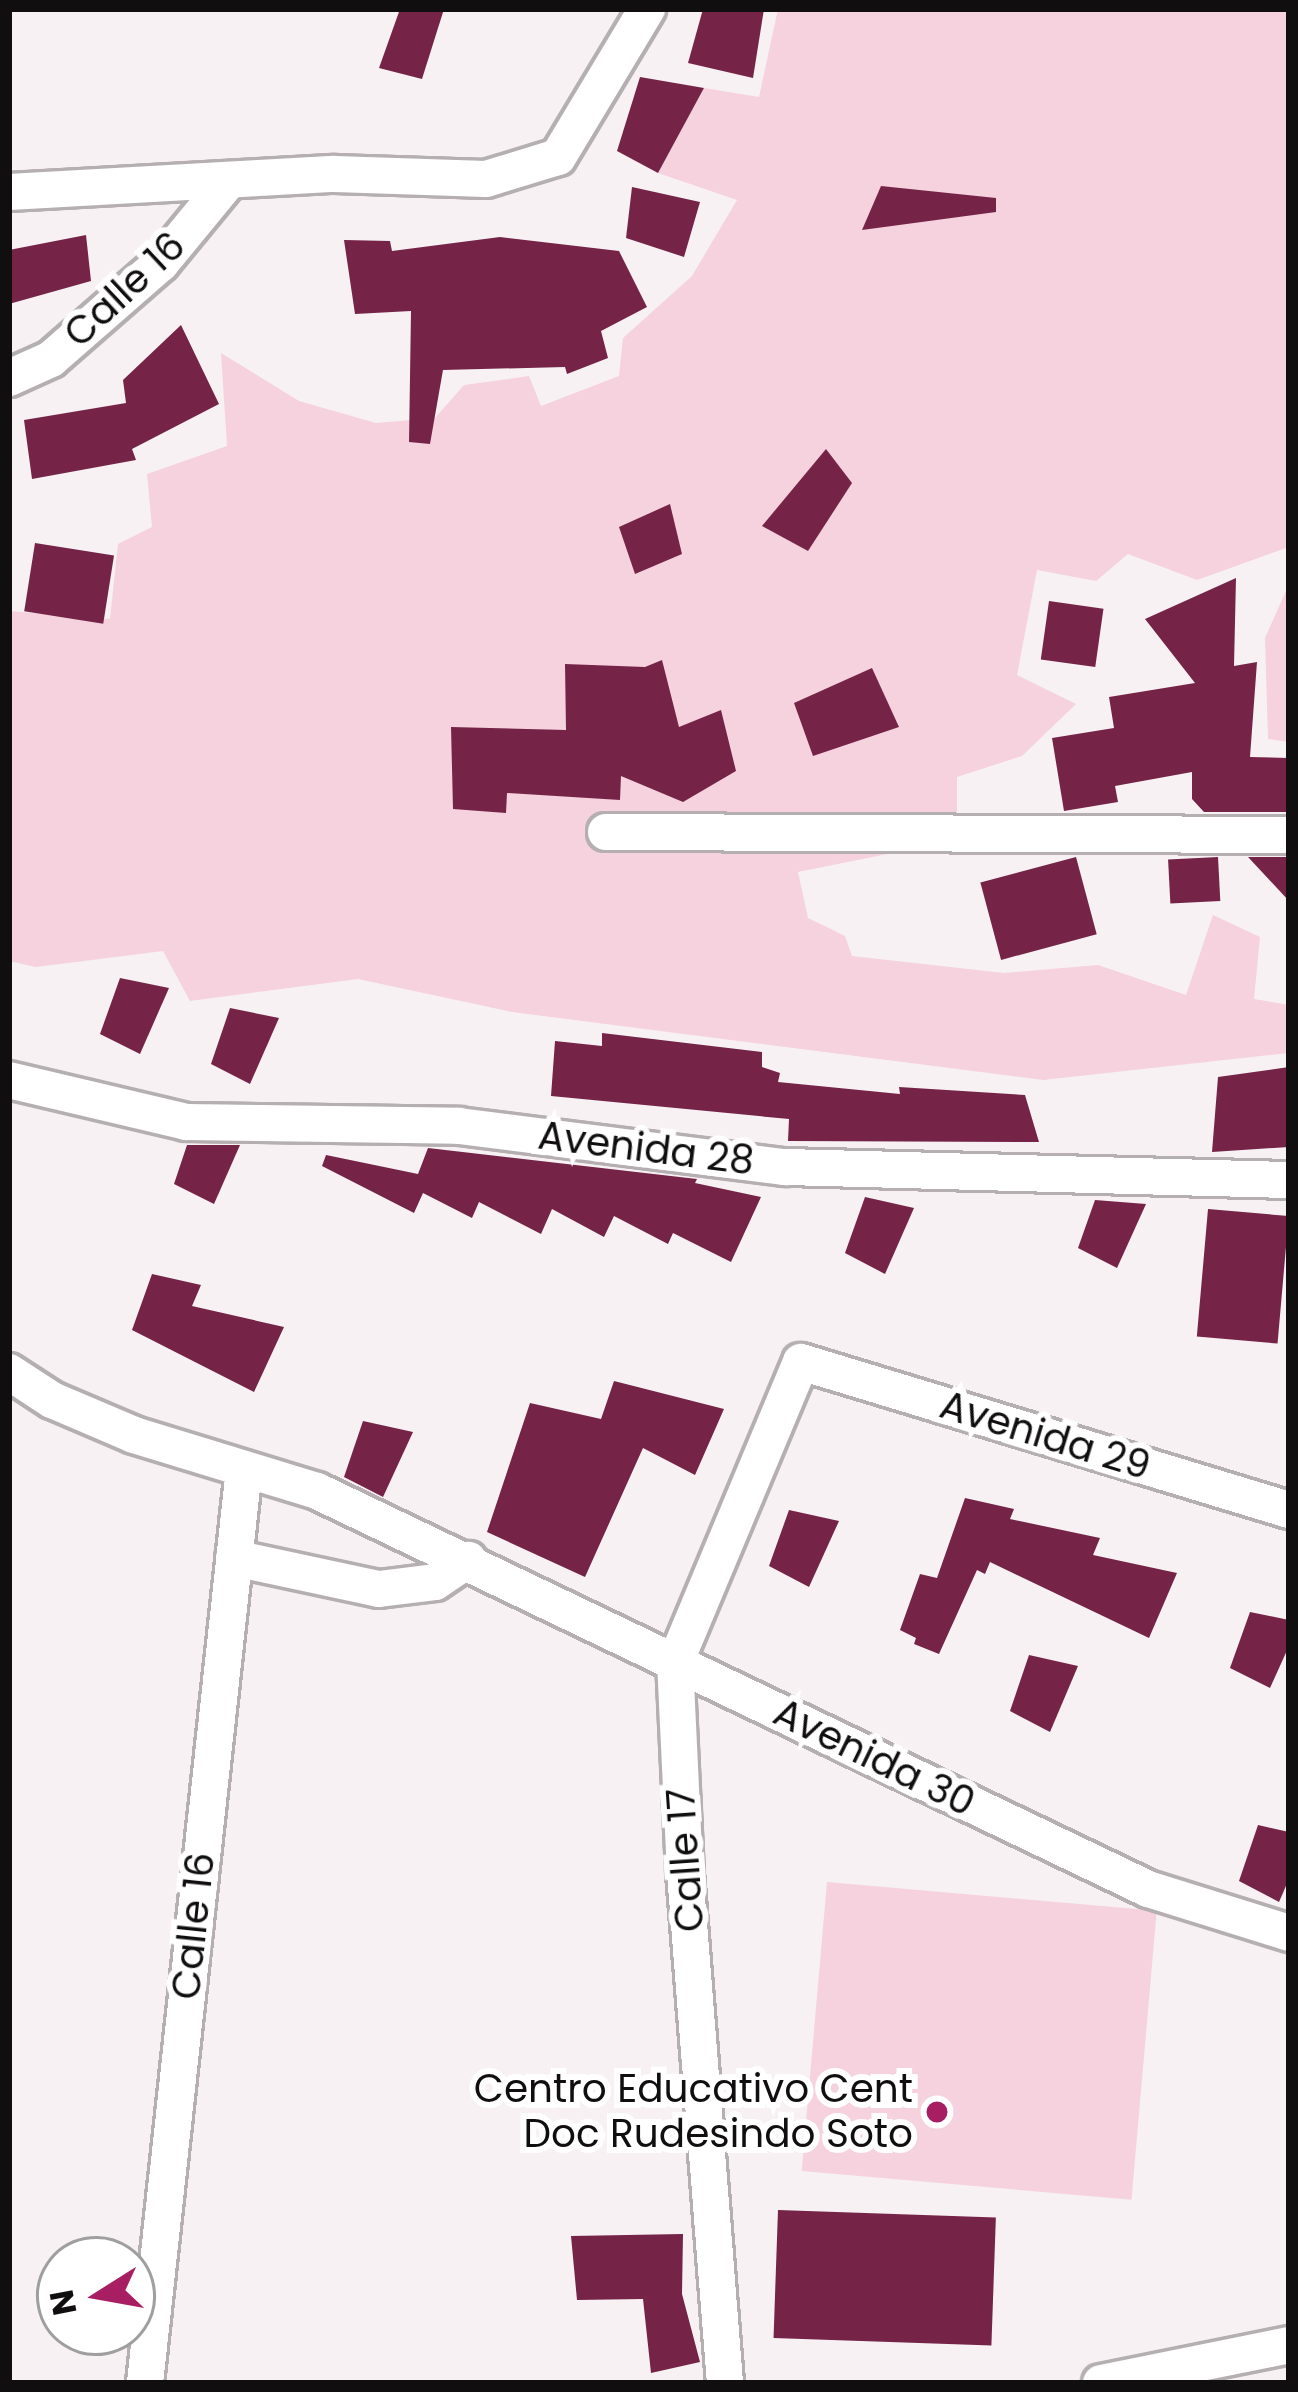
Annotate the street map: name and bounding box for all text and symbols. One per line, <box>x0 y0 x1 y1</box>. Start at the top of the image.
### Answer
street label: Calle 16 <box>55 223 195 357</box>
street label: Avenida 28 <box>535 1113 757 1185</box>
street label: Avenida 29 <box>934 1382 1156 1490</box>
street label: Avenida 30 <box>766 1689 982 1827</box>
street label: Calle 17 <box>658 1787 714 1933</box>
street label: Calle 16 <box>163 1850 225 2002</box>
place label: Centro Educativo Cent Doc Rudesindo Soto <box>474 2067 913 2158</box>
marker: Centro Educativo Cent Doc Rudesindo Soto <box>924 2099 950 2125</box>
north arrow <box>36 2236 156 2356</box>
text: N <box>38 2286 89 2319</box>

